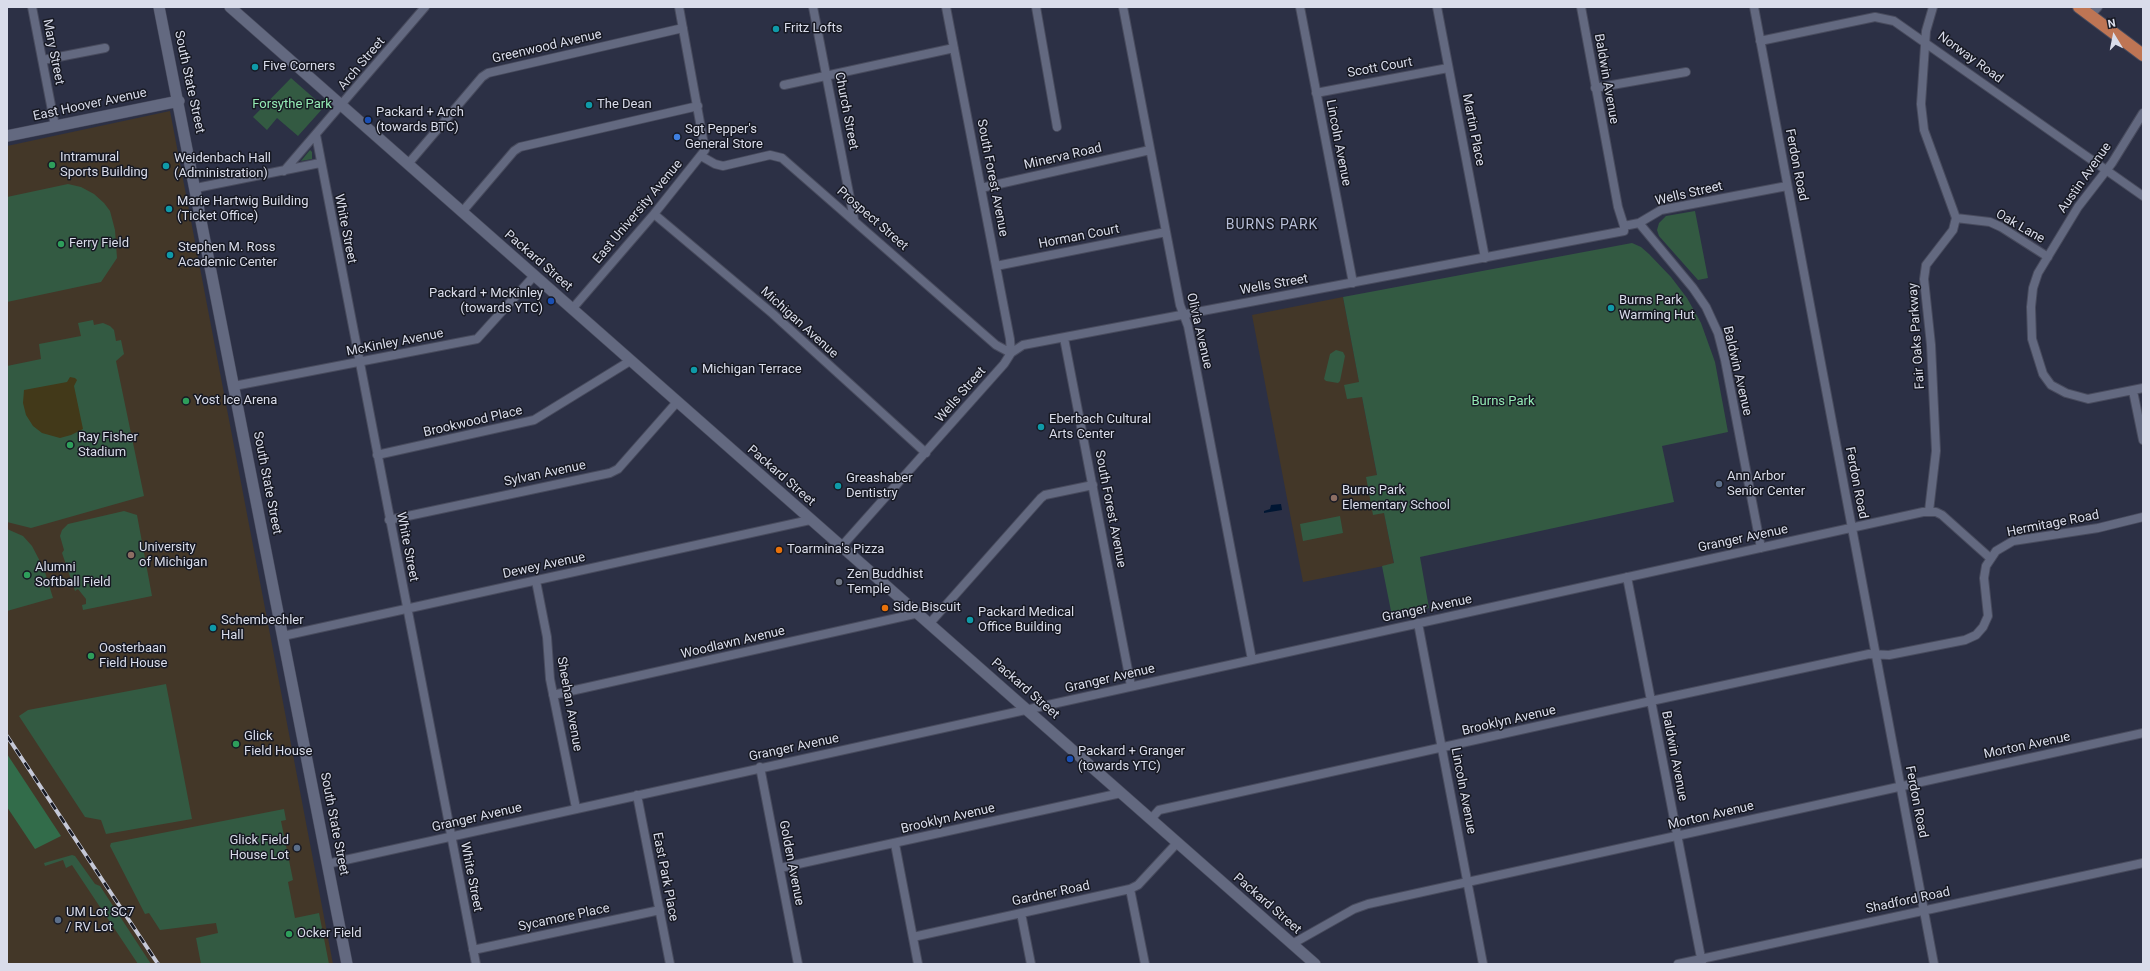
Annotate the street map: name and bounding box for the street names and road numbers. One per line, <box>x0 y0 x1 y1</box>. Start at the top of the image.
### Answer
street label: Mary Street <box>39 18 67 86</box>
street label: Greenwood Avenue <box>491 27 603 67</box>
street label: South State Street <box>170 29 208 135</box>
street label: Norway Road <box>1934 29 2006 87</box>
street label: Baldwin Avenue <box>1590 33 1622 125</box>
street label: Arch Street <box>335 34 389 94</box>
street label: Scott Court <box>1346 55 1414 81</box>
street label: Church Street <box>831 71 861 151</box>
street label: East Hoover Avenue <box>32 85 148 125</box>
street label: Martin Place <box>1458 93 1488 167</box>
street label: Lincoln Avenue <box>1322 98 1354 188</box>
street label: South Forest Avenue <box>973 118 1011 238</box>
street label: Ferdon Road <box>1781 128 1811 202</box>
street label: Minerva Road <box>1023 140 1103 174</box>
street label: Austin Avenue <box>2055 140 2115 216</box>
street label: East University Avenue <box>590 157 686 267</box>
street label: Wells Street <box>1654 179 1724 209</box>
street label: Prospect Street <box>833 184 911 254</box>
street label: White Street <box>331 193 359 265</box>
street label: Oak Lane <box>1993 207 2047 247</box>
street label: Horman Court <box>1037 222 1121 252</box>
street label: Packard Street <box>501 227 575 295</box>
street label: Wells Street <box>1239 271 1309 299</box>
street label: Fair Oaks Parkway <box>1906 282 1928 390</box>
street label: Michigan Avenue <box>757 284 841 362</box>
street label: Olivia Avenue <box>1183 291 1215 371</box>
street label: Baldwin Avenue <box>1719 325 1755 417</box>
street label: McKinley Avenue <box>345 326 445 360</box>
street label: Wells Street <box>933 364 989 426</box>
street label: Brookwood Place <box>422 403 524 441</box>
street label: South State Street <box>249 430 285 536</box>
street label: Packard Street <box>744 442 818 510</box>
street label: Ferdon Road <box>1841 446 1871 520</box>
street label: South Forest Avenue <box>1091 449 1129 569</box>
street label: Sylvan Avenue <box>503 458 587 490</box>
street label: Hermitage Road <box>2006 507 2100 541</box>
street label: White Street <box>393 511 421 583</box>
street label: Granger Avenue <box>1697 522 1789 556</box>
street label: Dewey Avenue <box>501 550 587 582</box>
street label: Granger Avenue <box>1381 592 1473 626</box>
street label: Woodlawn Avenue <box>679 623 787 663</box>
street label: Sheehan Avenue <box>553 655 585 753</box>
street label: Packard Street <box>988 655 1062 723</box>
street label: Granger Avenue <box>1064 661 1156 697</box>
street label: Brooklyn Avenue <box>1460 703 1558 739</box>
street label: Baldwin Avenue <box>1658 710 1690 802</box>
street label: Morton Avenue <box>1982 729 2072 763</box>
street label: Granger Avenue <box>748 731 840 765</box>
street label: Lincoln Avenue <box>1447 746 1479 836</box>
street label: Ferdon Road <box>1901 765 1931 839</box>
street label: South State Street <box>316 771 352 877</box>
street label: Morton Avenue <box>1666 799 1756 833</box>
street label: Granger Avenue <box>431 800 523 836</box>
street label: Brooklyn Avenue <box>899 801 997 837</box>
street label: Golden Avenue <box>775 819 807 907</box>
street label: East Park Place <box>649 831 681 923</box>
street label: White Street <box>457 841 485 913</box>
street label: Packard Street <box>1230 870 1304 938</box>
street label: Gardner Road <box>1011 878 1091 910</box>
street label: Shadford Road <box>1864 884 1952 918</box>
street label: Sycamore Place <box>517 901 611 935</box>

